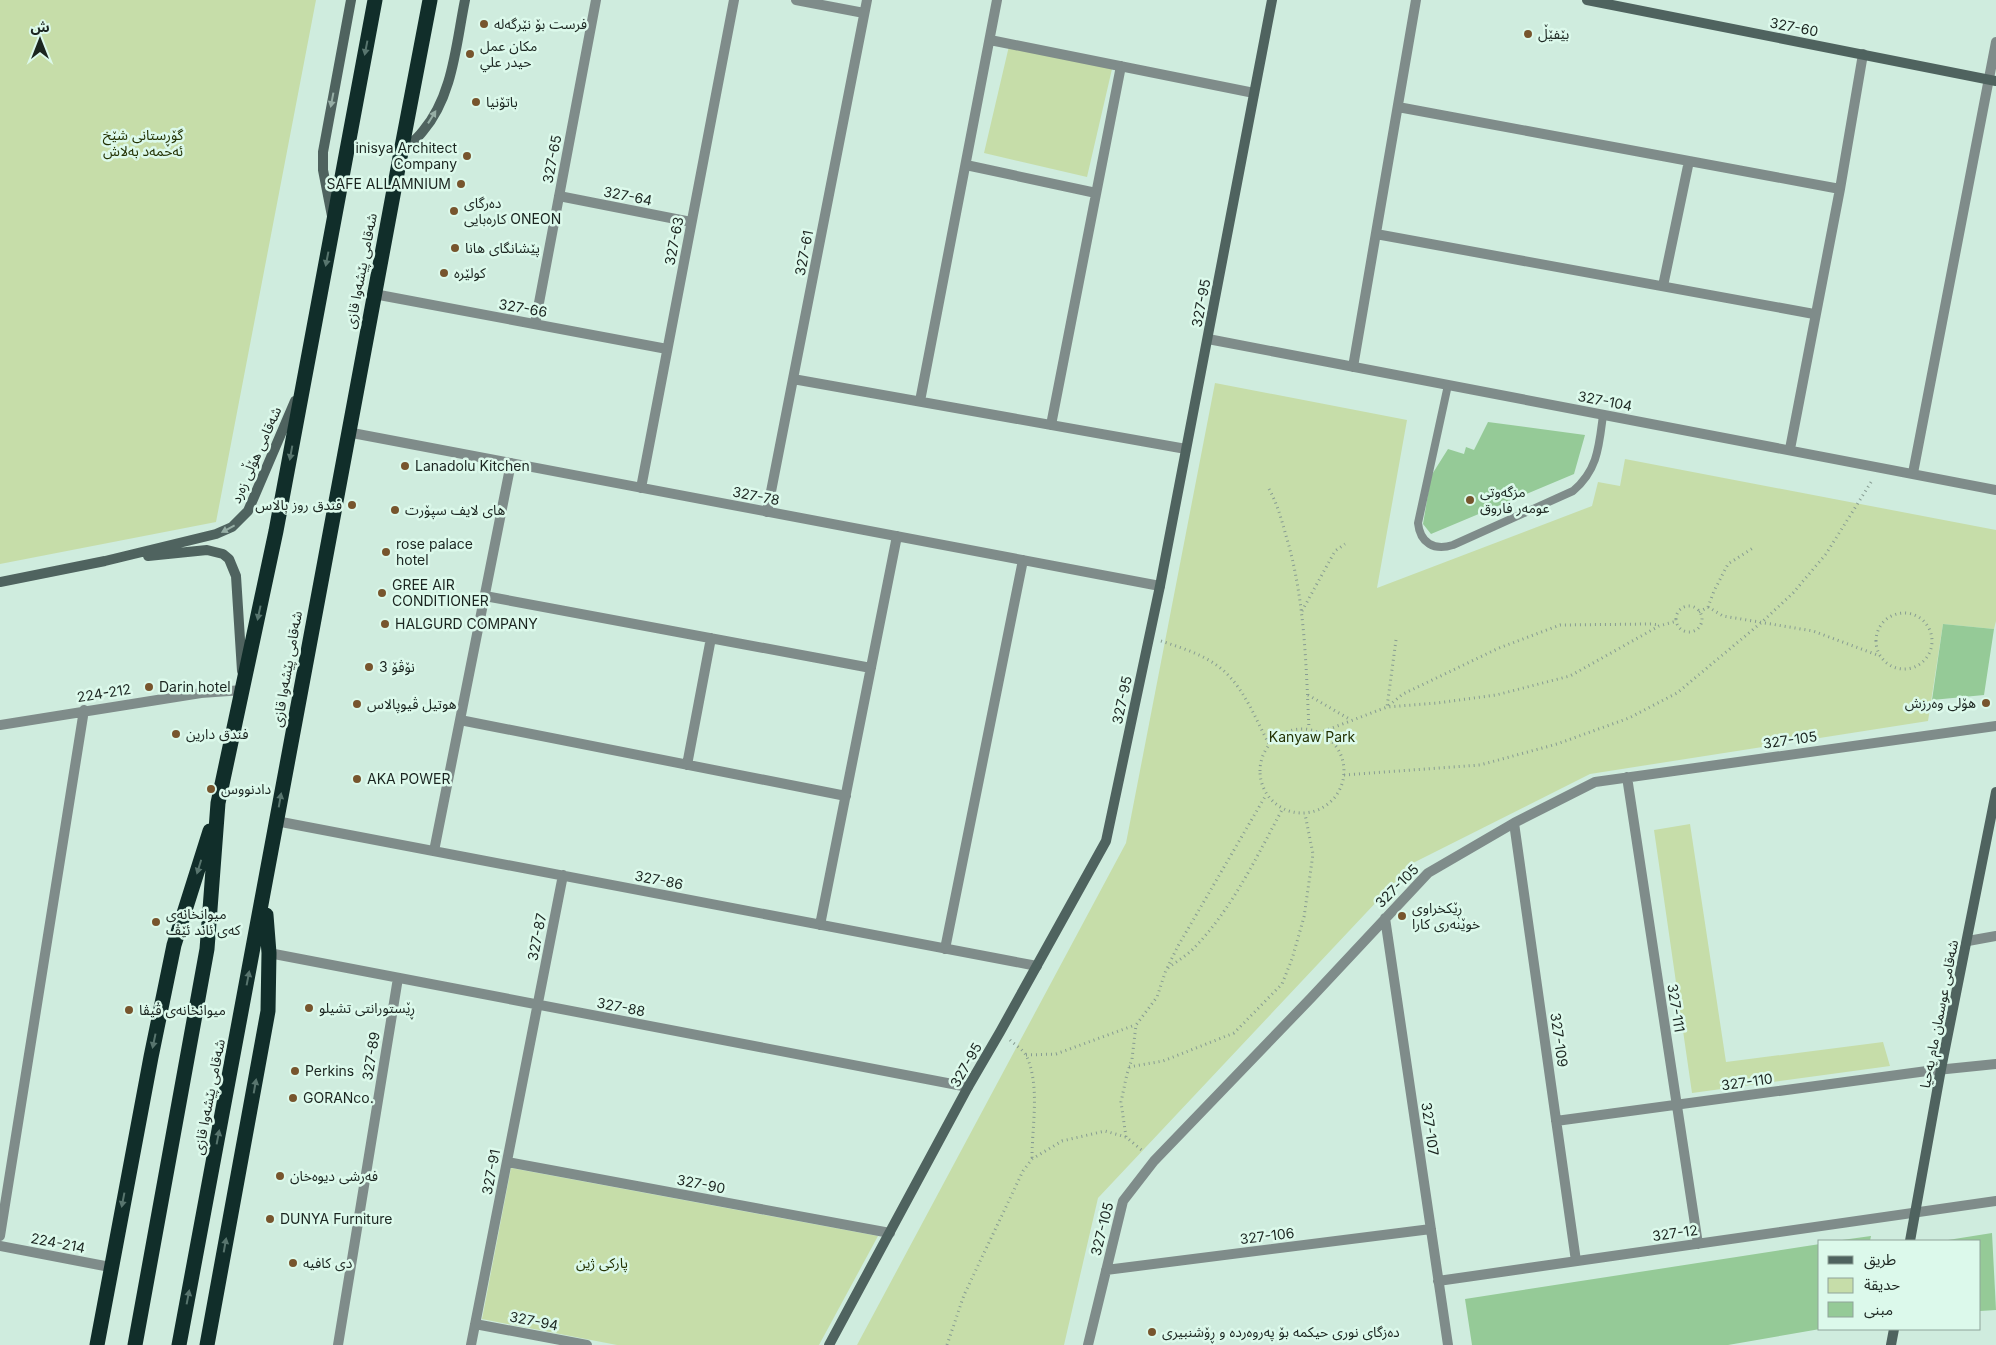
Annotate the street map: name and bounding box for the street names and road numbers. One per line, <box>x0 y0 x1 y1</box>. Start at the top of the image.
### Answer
street label: 327-60 <box>1768 13 1820 40</box>
street label: 327-65 <box>539 133 565 184</box>
street label: 327-64 <box>602 182 654 209</box>
street label: شەقامی پێشەوا قازی <box>341 212 382 331</box>
street label: 327-63 <box>661 215 687 267</box>
street label: 327-61 <box>791 229 816 277</box>
street label: 327-95 <box>1188 277 1214 328</box>
street label: 327-66 <box>498 295 549 320</box>
street label: 327-104 <box>1576 387 1634 414</box>
street label: شەقامی هۆڵی زەرد <box>226 403 285 506</box>
street label: 327-78 <box>731 483 781 508</box>
street label: شەقامی پێشەوا قازی <box>268 610 307 729</box>
street label: 327-95 <box>1108 674 1135 726</box>
street label: 224-212 <box>76 680 132 705</box>
street label: 327-105 <box>1762 727 1818 752</box>
street label: 327-105 <box>1371 860 1422 911</box>
street label: 327-86 <box>633 867 685 893</box>
street label: 327-87 <box>524 912 549 962</box>
street label: شەقامی عوسمان مام یەحیا <box>1916 938 1964 1090</box>
street label: 327-111 <box>1664 983 1689 1033</box>
street label: 327-88 <box>595 994 647 1020</box>
street label: 327-109 <box>1547 1012 1572 1068</box>
street label: 327-89 <box>358 1030 383 1081</box>
street label: شەقامی پێشەوا قازی <box>189 1038 230 1157</box>
street label: 327-95 <box>946 1039 985 1090</box>
street label: 327-110 <box>1720 1069 1774 1094</box>
street label: 327-107 <box>1418 1101 1443 1157</box>
street label: 327-91 <box>478 1148 503 1196</box>
street label: 327-90 <box>675 1170 727 1197</box>
street label: 327-105 <box>1087 1200 1116 1257</box>
street label: 327-12 <box>1651 1221 1699 1244</box>
street label: 327-106 <box>1239 1224 1295 1247</box>
street label: 224-214 <box>29 1229 87 1256</box>
street label: 327-94 <box>508 1307 560 1334</box>

